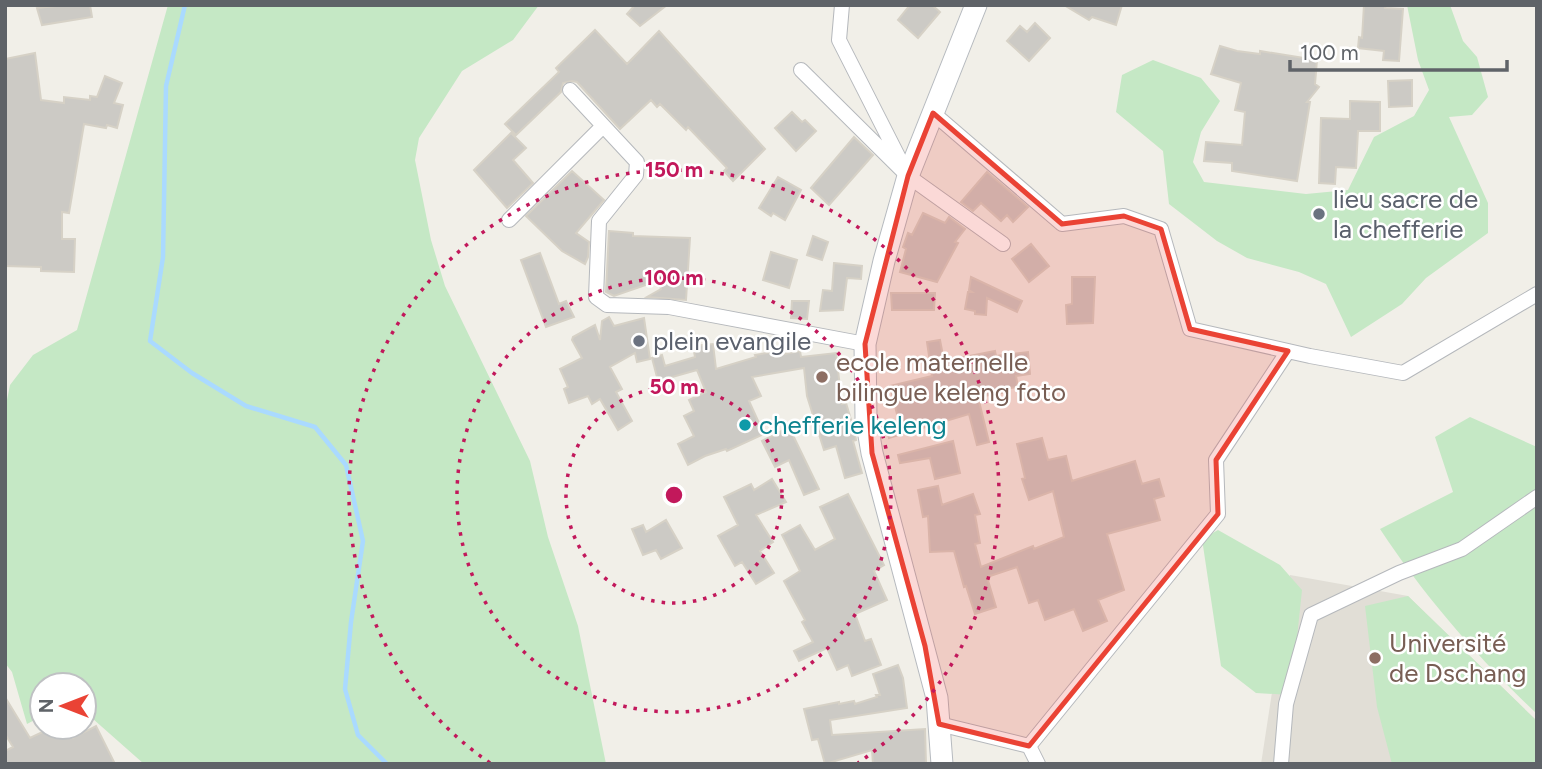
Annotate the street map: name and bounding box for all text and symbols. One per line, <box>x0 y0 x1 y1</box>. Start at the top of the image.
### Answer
scale bar <box>1290 28 1507 72</box>
text: 100 m <box>1300 40 1359 65</box>
text: 150 m <box>645 157 703 182</box>
place label: lieu sacre de la chefferie <box>1333 183 1478 245</box>
marker: lieu sacre de la chefferie <box>1311 206 1327 222</box>
text: 100 m <box>644 265 704 290</box>
place label: plein evangile <box>653 325 811 357</box>
marker: plein evangile <box>631 333 647 349</box>
place label: ecole maternelle bilingue keleng foto <box>836 346 1066 408</box>
marker: ecole maternelle bilingue keleng foto <box>814 369 830 385</box>
text: 50 m <box>649 374 699 399</box>
place label: chefferie keleng <box>759 409 947 441</box>
marker: chefferie keleng <box>737 417 753 433</box>
centre of rings <box>662 483 686 507</box>
place label: Université de Dschang <box>1389 627 1526 689</box>
marker: Université de Dschang <box>1367 650 1383 666</box>
north arrow <box>28 671 98 741</box>
text: N <box>35 699 58 713</box>

